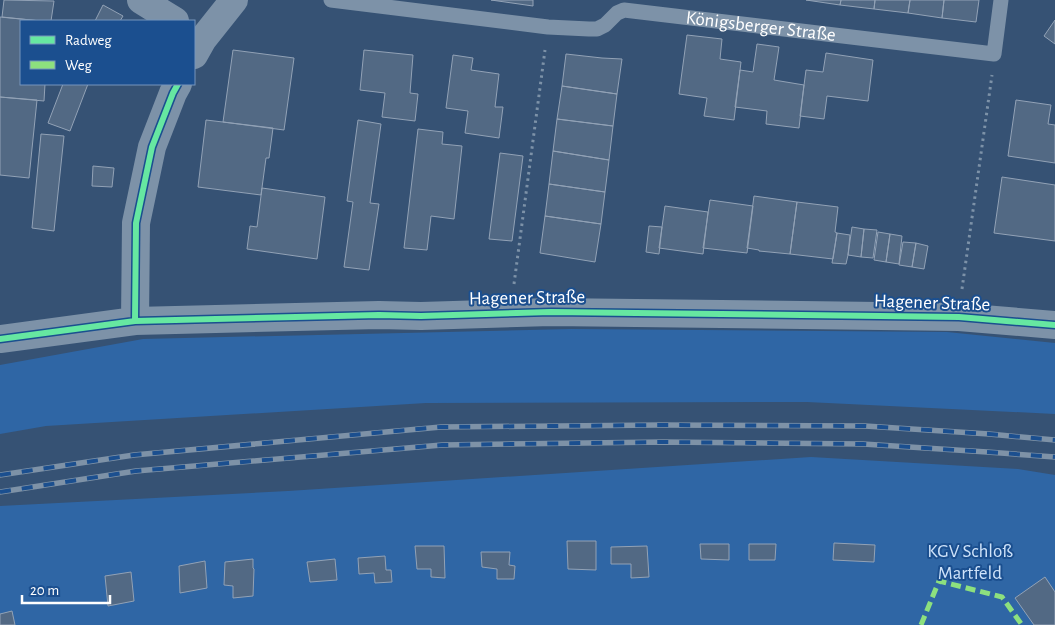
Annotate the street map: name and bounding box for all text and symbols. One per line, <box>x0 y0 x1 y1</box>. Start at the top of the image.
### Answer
street label: Königsberger Straße <box>685 8 837 45</box>
legend <box>20 20 195 85</box>
text: Radweg <box>65 33 112 48</box>
text: Weg <box>65 58 93 73</box>
street label: Hagener Straße <box>469 287 585 309</box>
street label: Hagener Straße <box>874 291 990 315</box>
park label: KGV Schloß Martfeld <box>927 542 1013 583</box>
scale bar <box>22 572 110 604</box>
text: 20 m <box>30 583 59 598</box>

